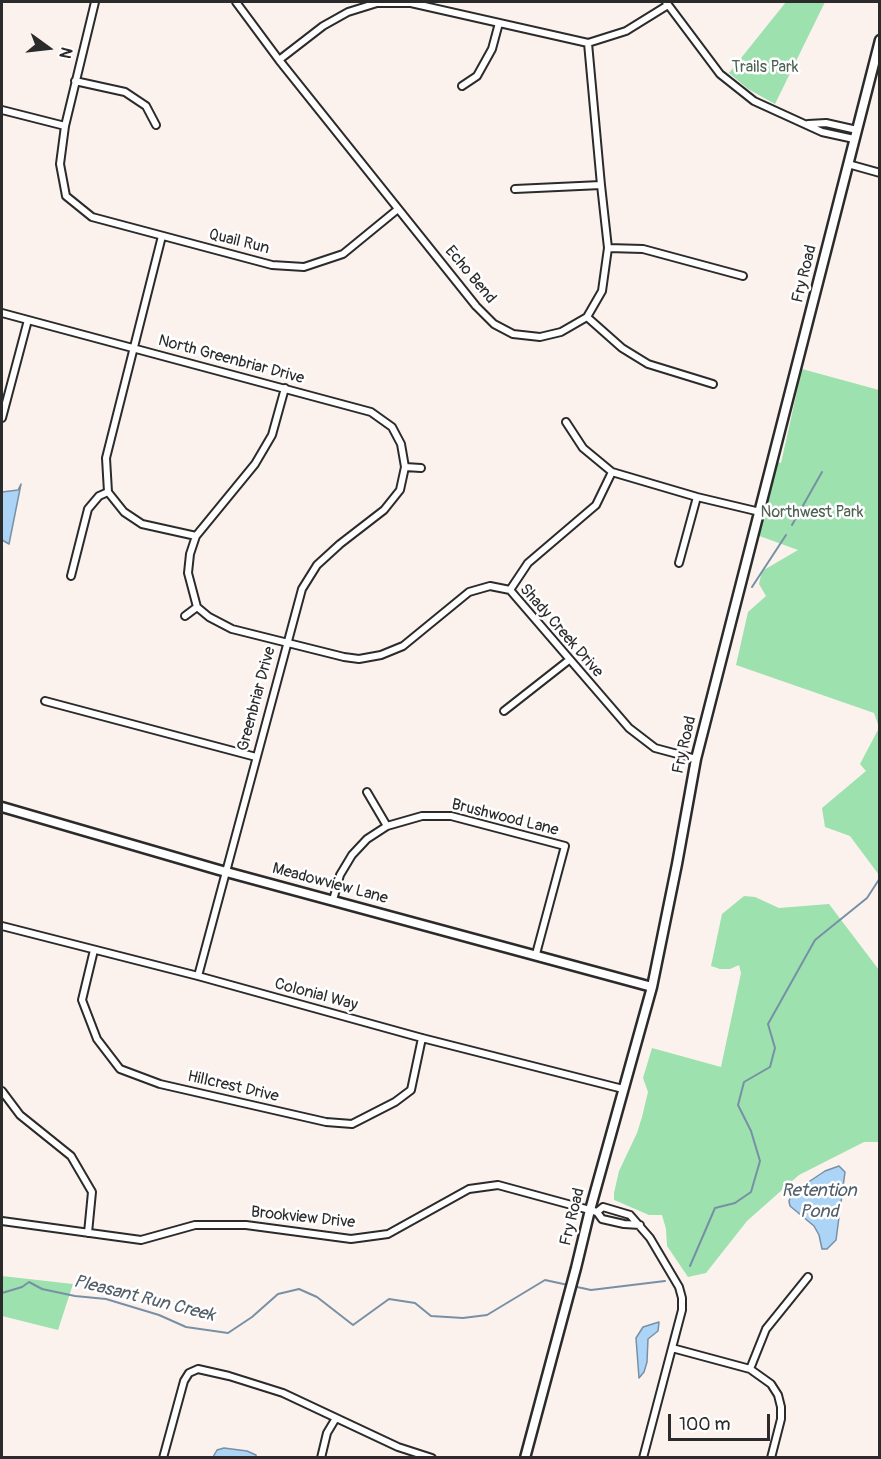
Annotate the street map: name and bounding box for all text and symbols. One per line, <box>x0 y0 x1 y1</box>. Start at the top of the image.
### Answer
north arrow <box>18 18 78 78</box>
text: N <box>54 45 76 60</box>
park label: Trails Park <box>732 58 798 78</box>
street label: Quail Run <box>207 225 271 259</box>
street label: Echo Bend <box>440 242 500 308</box>
street label: Fry Road <box>789 243 821 305</box>
street label: North Greenbriar Drive <box>156 331 306 389</box>
park label: Northwest Park <box>761 503 863 523</box>
street label: Shady Creek Drive <box>515 580 607 682</box>
street label: Greenbriar Drive <box>234 644 280 754</box>
street label: Fry Road <box>669 714 701 776</box>
street label: Brushwood Lane <box>449 795 561 841</box>
street label: Meadowview Lane <box>270 859 390 909</box>
street label: Colonial Way <box>272 975 360 1015</box>
street label: Hillcrest Drive <box>185 1067 281 1107</box>
water label: Retention Pond <box>781 1180 857 1222</box>
street label: Fry Road <box>557 1186 589 1248</box>
street label: Brookview Drive <box>250 1203 356 1233</box>
water label: Pleasant Run Creek <box>71 1271 217 1327</box>
scale bar <box>671 1402 773 1440</box>
text: 100 m <box>679 1413 731 1436</box>

